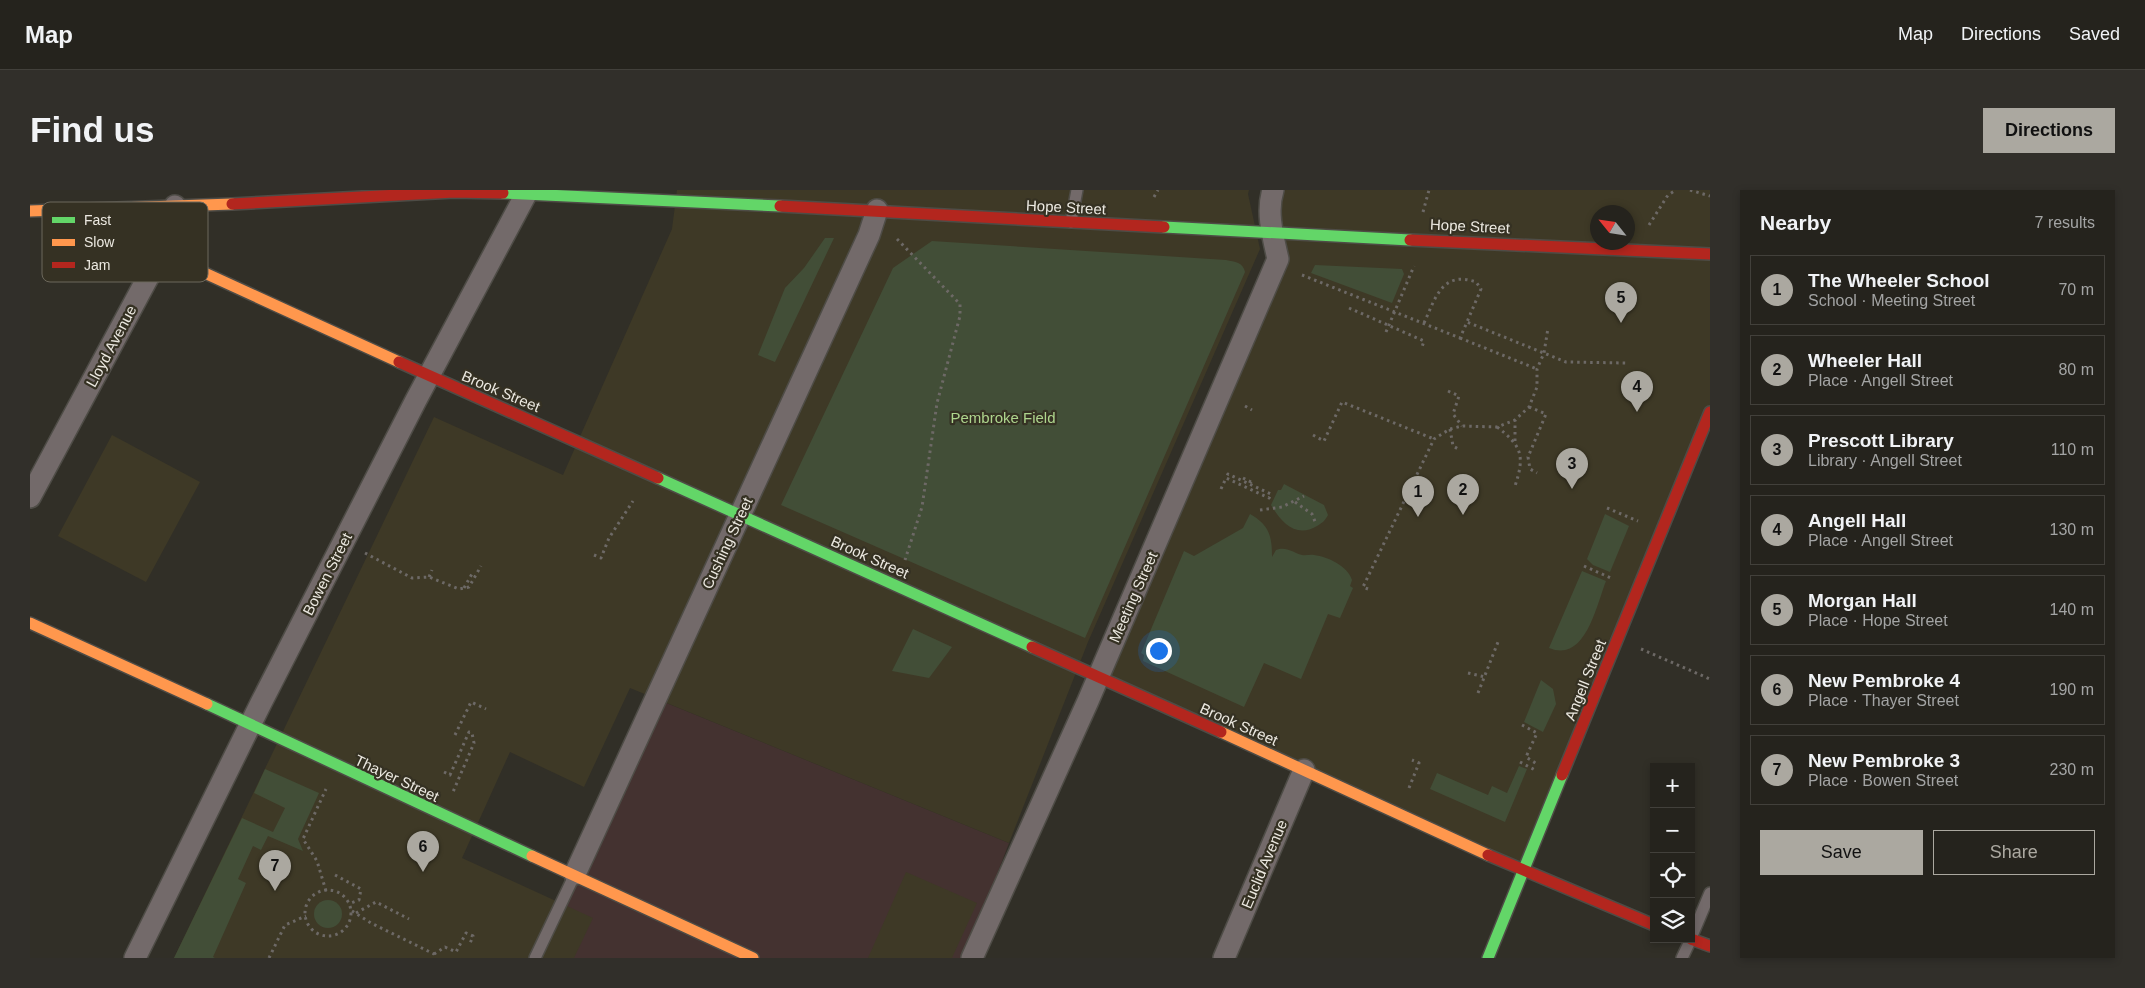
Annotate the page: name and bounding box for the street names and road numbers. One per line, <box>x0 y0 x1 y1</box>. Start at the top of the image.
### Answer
street label: Hope Street <box>1026 196 1107 218</box>
street label: Hope Street <box>1430 215 1511 237</box>
street label: Lloyd Avenue <box>82 302 140 390</box>
street label: Brook Street <box>459 367 543 415</box>
street label: Cushing Street <box>698 494 756 592</box>
street label: Bowen Street <box>299 529 355 618</box>
street label: Brook Street <box>828 532 912 582</box>
street label: Meeting Street <box>1105 548 1161 645</box>
street label: Angell Street <box>1561 636 1609 723</box>
street label: Brook Street <box>1197 699 1281 749</box>
street label: Thayer Street <box>352 751 443 805</box>
street label: Euclid Avenue <box>1238 817 1290 911</box>

